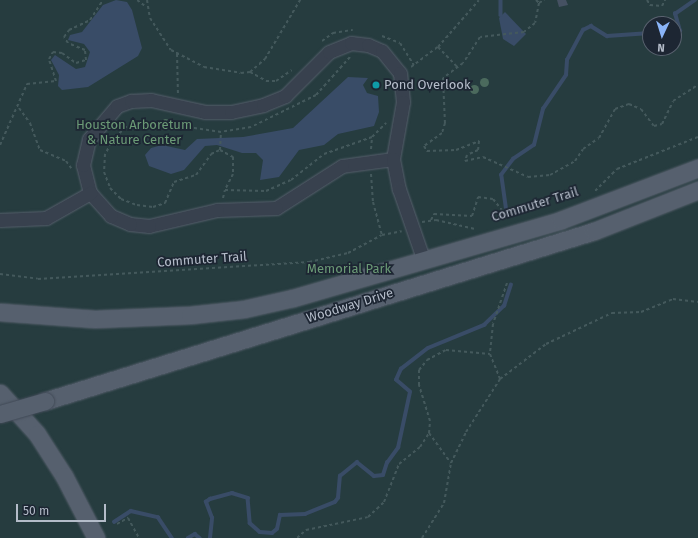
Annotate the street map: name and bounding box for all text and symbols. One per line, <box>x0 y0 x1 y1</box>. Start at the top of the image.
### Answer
north arrow <box>642 16 682 56</box>
text: N <box>657 41 665 54</box>
place label: Pond Overlook <box>384 77 471 93</box>
marker: Pond Overlook <box>371 80 381 90</box>
park label: Houston Arboretum & Nature Center <box>76 118 192 149</box>
street label: Commuter Trail <box>490 184 580 226</box>
street label: Commuter Trail <box>157 249 247 271</box>
park label: Memorial Park <box>307 261 391 277</box>
street label: Woodway Drive <box>305 285 395 327</box>
scale bar <box>18 496 108 522</box>
text: 50 m <box>23 504 49 518</box>

